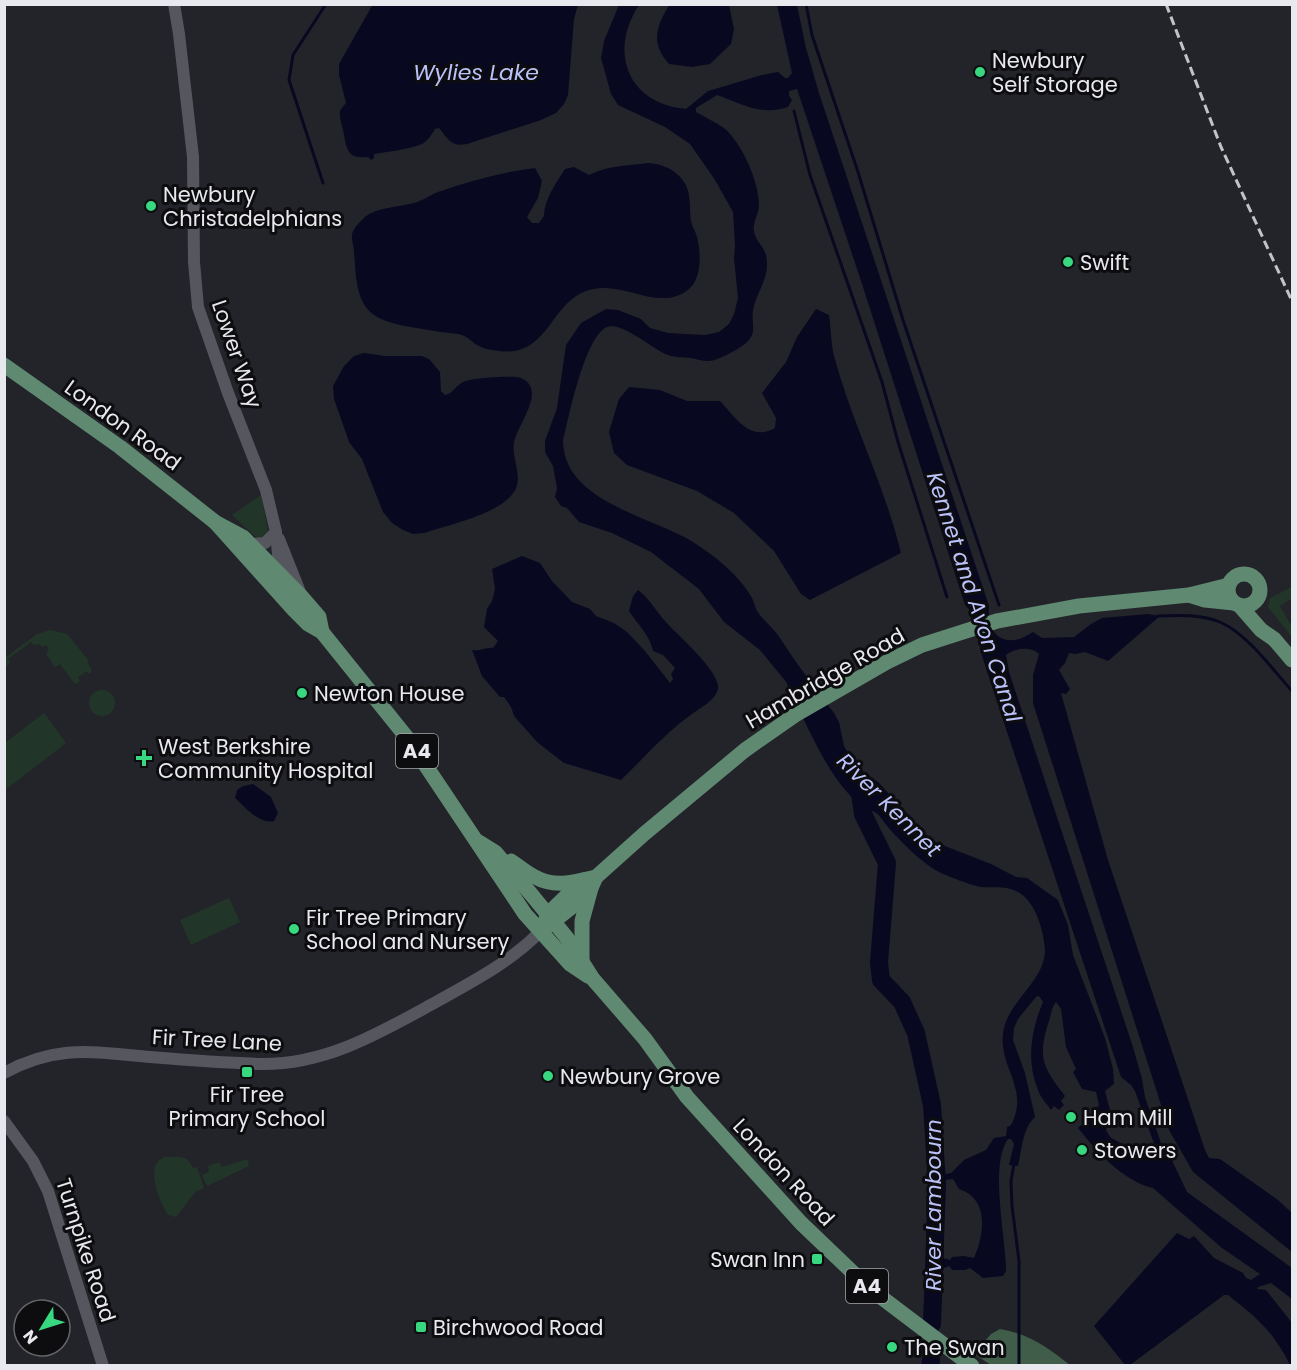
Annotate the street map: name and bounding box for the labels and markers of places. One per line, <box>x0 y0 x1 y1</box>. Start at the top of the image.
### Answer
place label: Newbury Self Storage <box>992 46 1118 99</box>
marker: Newbury Self Storage <box>973 65 987 79</box>
place label: Newbury Christadelphians <box>163 180 342 233</box>
marker: Newbury Christadelphians <box>144 199 158 213</box>
place label: Swift <box>1080 248 1129 277</box>
marker: Swift <box>1061 255 1075 269</box>
place label: Newton House <box>314 679 465 708</box>
marker: Newton House <box>295 686 309 700</box>
place label: West Berkshire Community Hospital <box>158 732 373 785</box>
marker: West Berkshire Community Hospital <box>135 749 153 767</box>
place label: Fir Tree Primary School and Nursery <box>306 903 509 956</box>
marker: Fir Tree Primary School and Nursery <box>287 922 301 936</box>
place label: Newbury Grove <box>560 1062 720 1091</box>
marker: Fir Tree Primary School <box>240 1065 254 1079</box>
marker: Newbury Grove <box>541 1069 555 1083</box>
place label: Fir Tree Primary School <box>169 1080 325 1133</box>
place label: Ham Mill <box>1083 1103 1173 1132</box>
marker: Ham Mill <box>1064 1110 1078 1124</box>
place label: Stowers <box>1094 1136 1176 1165</box>
marker: Stowers <box>1075 1143 1089 1157</box>
place label: Swan Inn <box>710 1245 805 1274</box>
marker: Swan Inn <box>810 1252 824 1266</box>
place label: Birchwood Road <box>433 1313 604 1342</box>
marker: Birchwood Road <box>414 1320 428 1334</box>
place label: The Swan <box>904 1333 1005 1362</box>
marker: The Swan <box>885 1340 899 1354</box>

